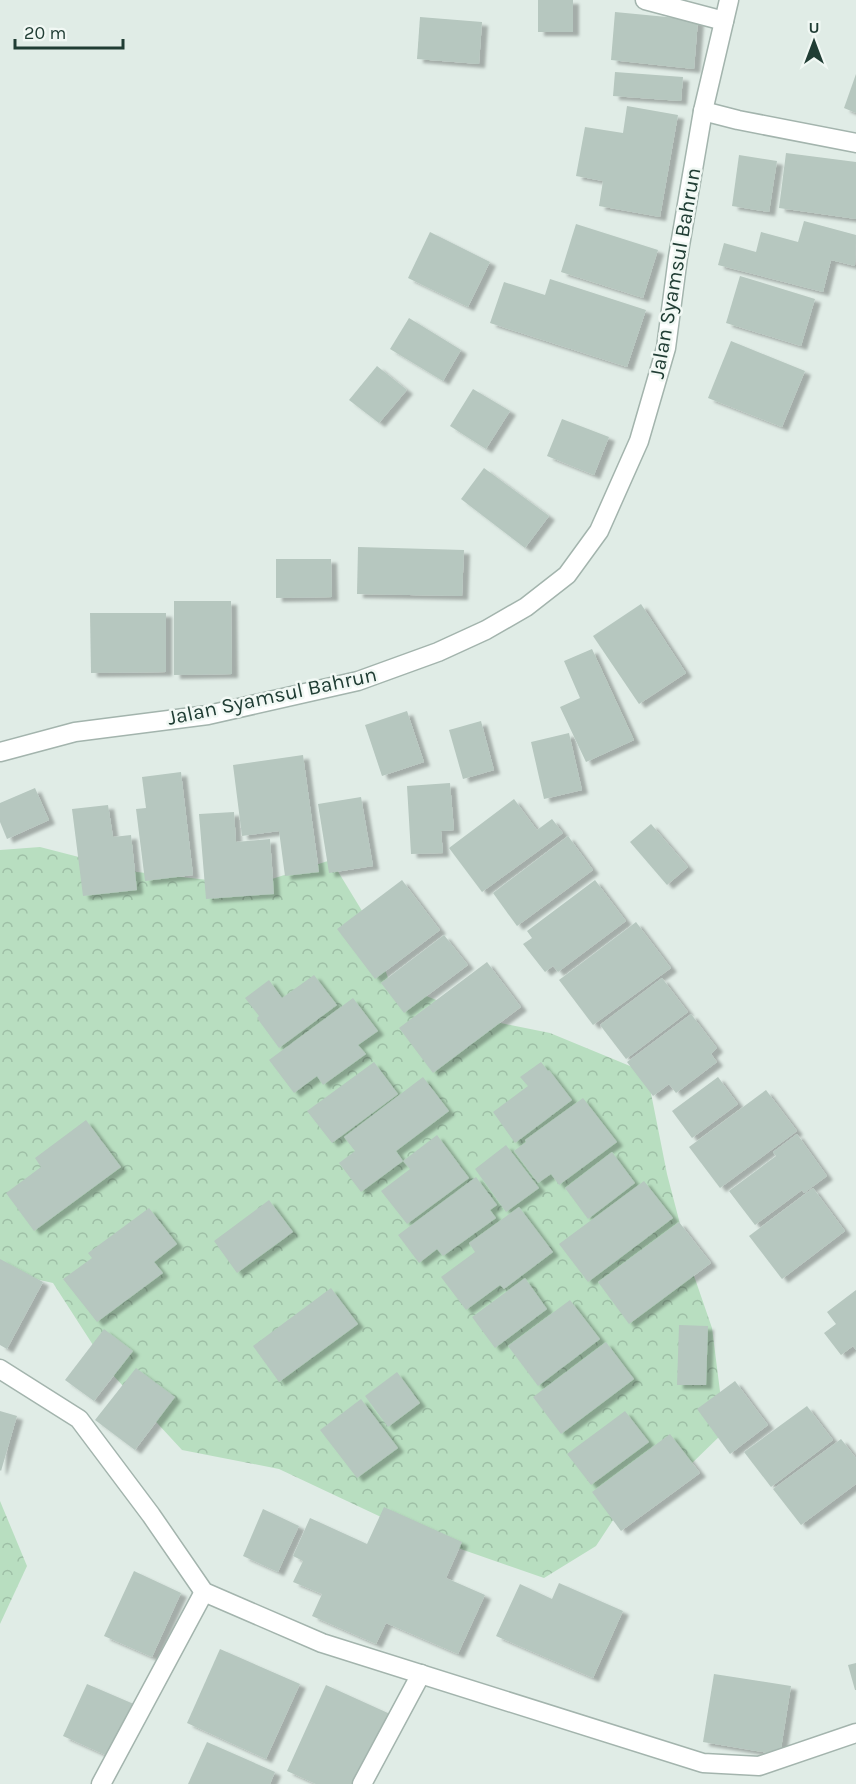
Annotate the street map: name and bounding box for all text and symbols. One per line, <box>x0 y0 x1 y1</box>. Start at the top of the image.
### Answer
scale bar <box>15 12 123 50</box>
north arrow <box>784 12 844 72</box>
text: U <box>808 18 820 37</box>
text: 20 m <box>24 22 66 44</box>
street label: Jalan Syamsul Bahrun <box>645 166 705 380</box>
street label: Jalan Syamsul Bahrun <box>165 662 379 730</box>

